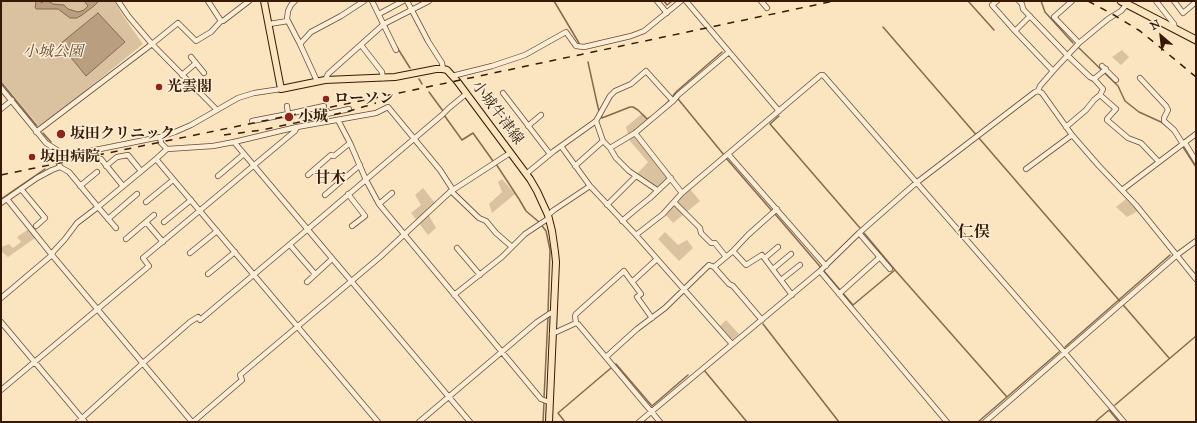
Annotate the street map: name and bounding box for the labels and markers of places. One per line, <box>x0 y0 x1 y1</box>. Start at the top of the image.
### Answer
place label: 光雲閣 <box>167 78 212 96</box>
marker: 光雲閣 <box>154 82 164 92</box>
place label: ローソン <box>334 90 394 108</box>
marker: ローソン <box>321 94 331 104</box>
place label: 小城 <box>298 108 328 126</box>
marker: 小城 <box>283 111 295 123</box>
place label: 坂田クリニック <box>70 125 175 143</box>
marker: 坂田クリニック <box>55 128 67 140</box>
place label: 坂田病院 <box>40 148 100 166</box>
marker: 坂田病院 <box>27 152 37 162</box>

